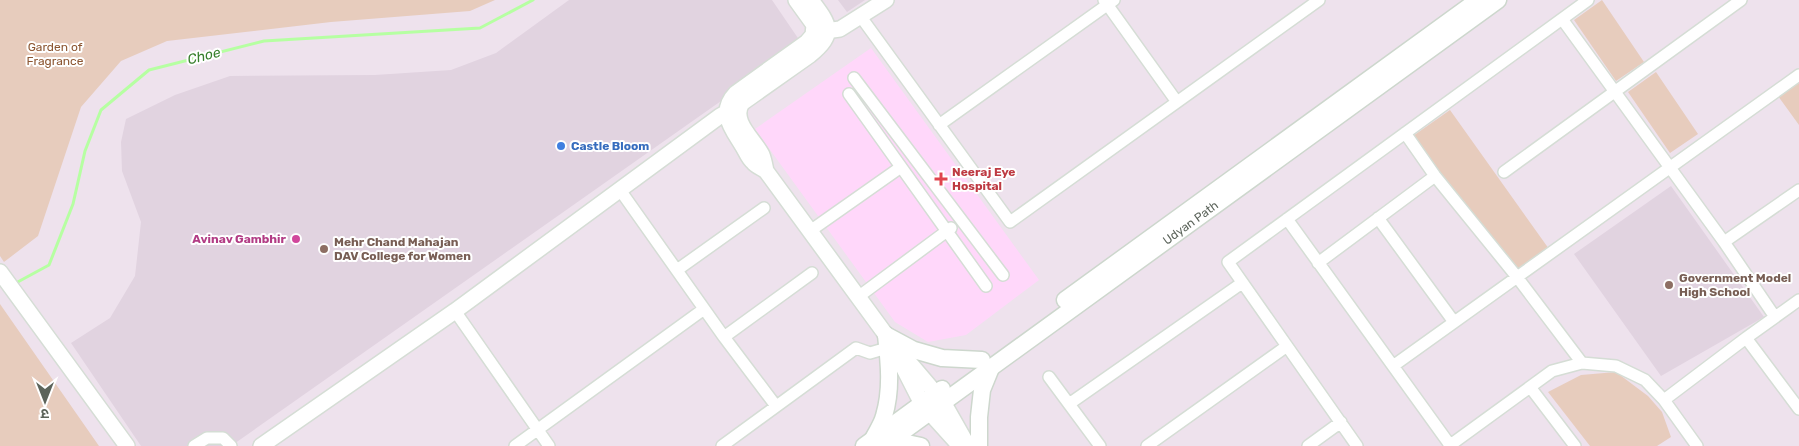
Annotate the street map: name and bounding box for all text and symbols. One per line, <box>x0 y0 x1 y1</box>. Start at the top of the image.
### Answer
park label: Garden of Fragrance <box>27 40 84 68</box>
water label: Choe <box>186 44 223 68</box>
place label: Castle Bloom <box>571 139 649 153</box>
marker: Castle Bloom <box>555 140 567 152</box>
place label: Neeraj Eye Hospital <box>952 165 1016 193</box>
marker: Neeraj Eye Hospital <box>934 172 948 186</box>
street label: Udyan Path <box>1160 198 1221 248</box>
place label: Avinav Gambhir <box>192 232 287 246</box>
marker: Avinav Gambhir <box>290 233 302 245</box>
place label: Mehr Chand Mahajan DAV College for Women <box>334 235 471 263</box>
marker: Mehr Chand Mahajan DAV College for Women <box>318 243 330 255</box>
place label: Government Model High School <box>1679 271 1791 299</box>
marker: Government Model High School <box>1663 279 1675 291</box>
north arrow <box>20 376 70 426</box>
text: उ <box>40 405 49 422</box>

